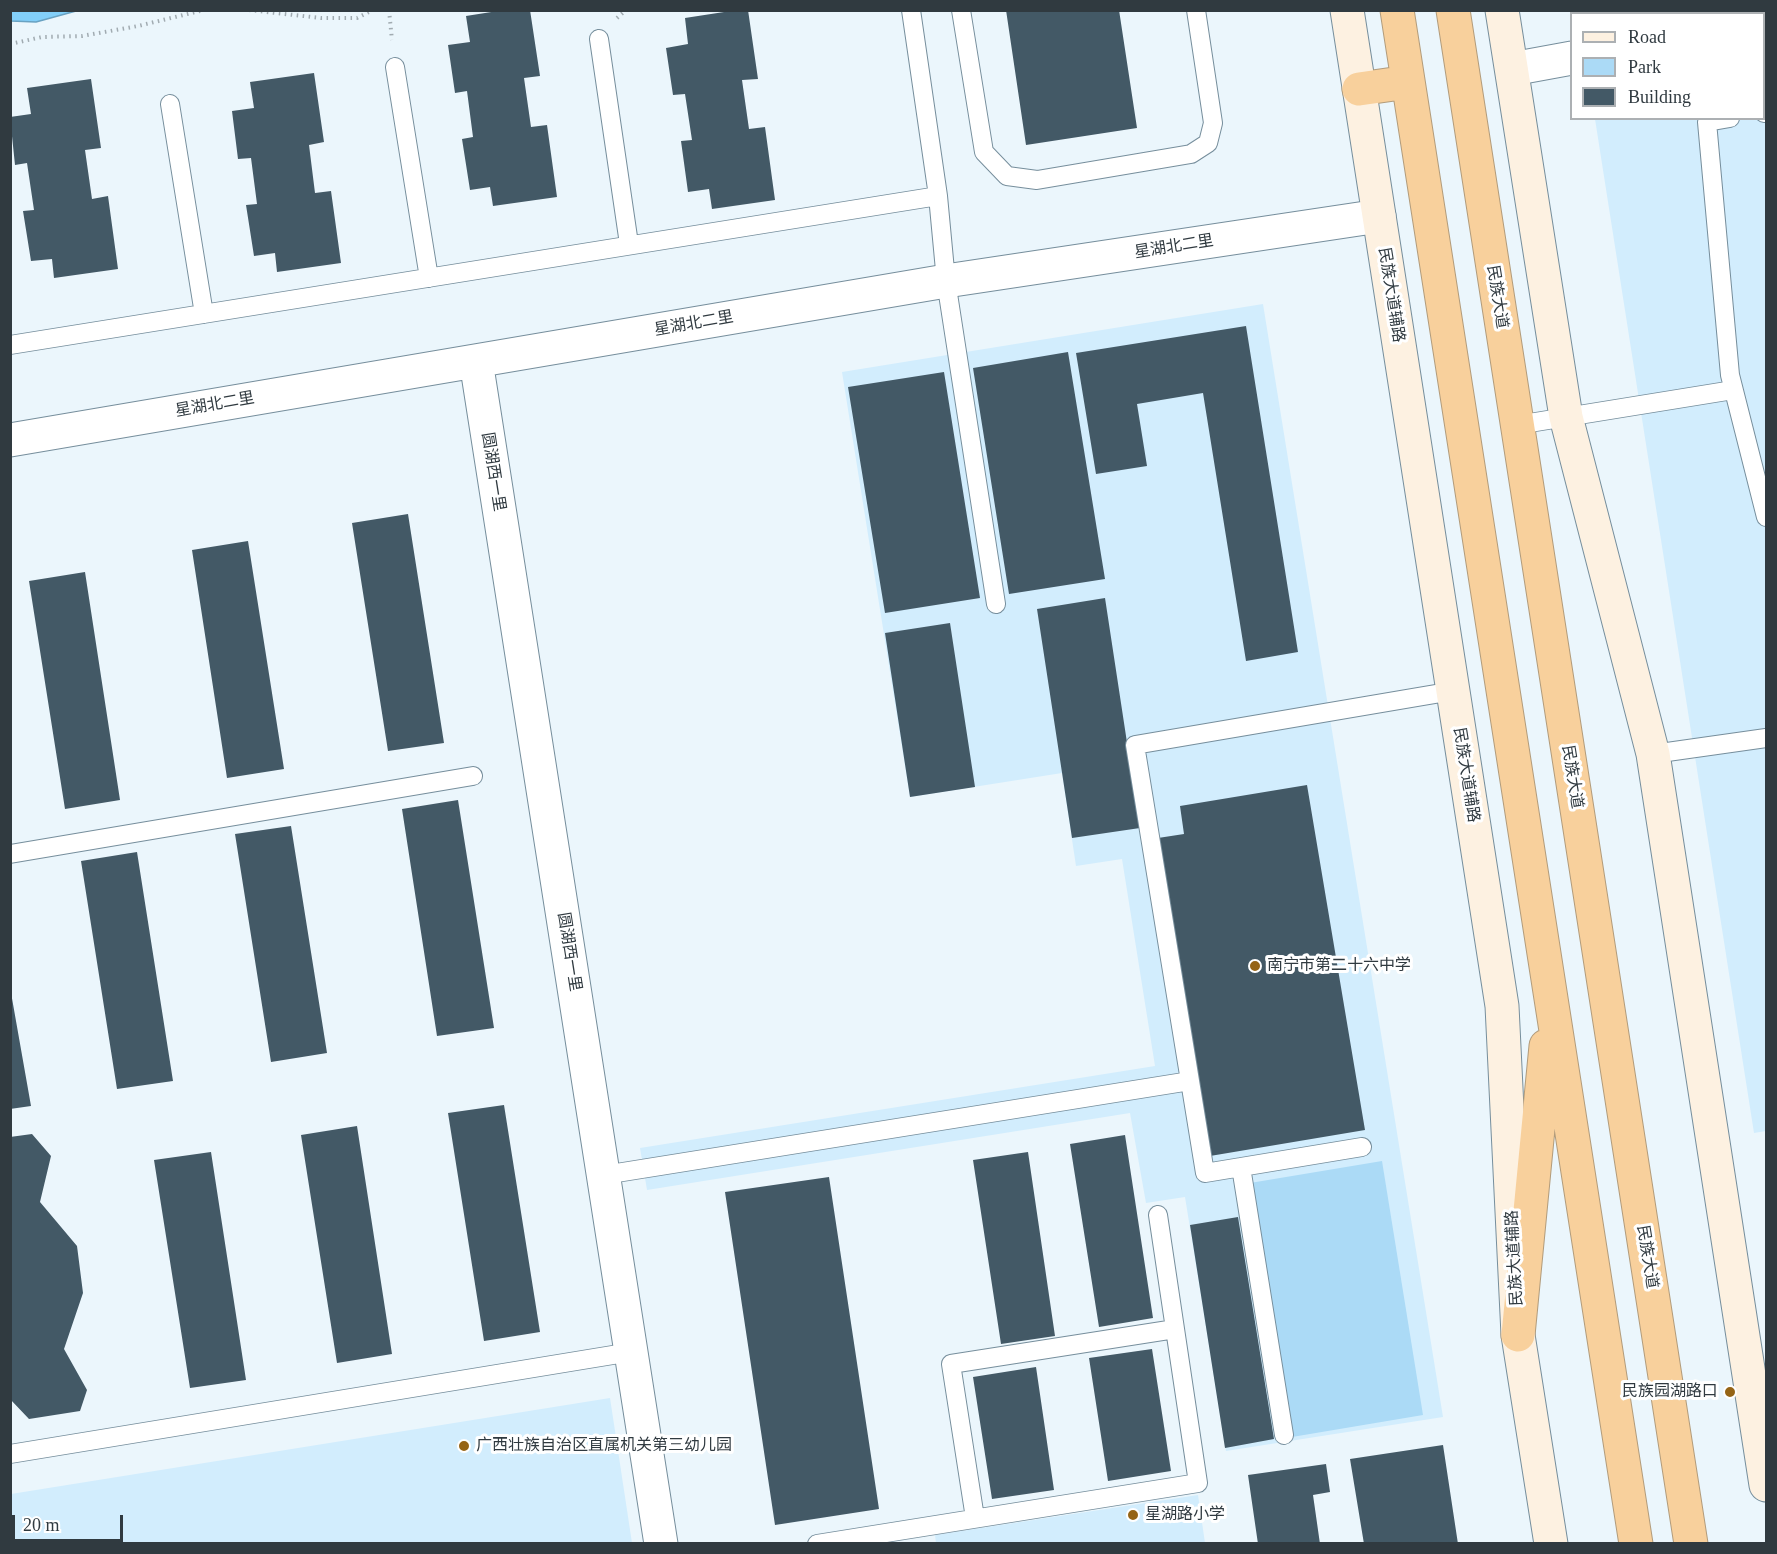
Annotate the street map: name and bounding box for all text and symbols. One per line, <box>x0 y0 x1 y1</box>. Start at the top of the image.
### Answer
legend <box>1570 12 1765 120</box>
text: Road <box>1628 27 1666 47</box>
text: Park <box>1628 57 1661 77</box>
text: Building <box>1628 87 1691 107</box>
street label: 星湖北二里 <box>1133 231 1215 263</box>
street label: 民族大道辅路 <box>1374 246 1408 344</box>
street label: 民族大道 <box>1483 264 1511 330</box>
street label: 星湖北二里 <box>653 308 735 340</box>
street label: 星湖北二里 <box>174 389 256 421</box>
street label: 圆湖西一里 <box>477 431 509 513</box>
street label: 民族大道辅路 <box>1449 726 1483 824</box>
street label: 民族大道 <box>1558 744 1586 810</box>
street label: 圆湖西一里 <box>553 911 585 993</box>
place label: 南宁市第二十六中学 <box>1267 956 1411 976</box>
marker: 南宁市第二十六中学 <box>1248 959 1262 973</box>
street label: 民族大道辅路 <box>1503 1210 1527 1306</box>
street label: 民族大道 <box>1633 1224 1661 1290</box>
place label: 民族园湖路口 <box>1622 1382 1718 1402</box>
marker: 民族园湖路口 <box>1723 1385 1737 1399</box>
place label: 广西壮族自治区直属机关第三幼儿园 <box>476 1436 732 1456</box>
marker: 广西壮族自治区直属机关第三幼儿园 <box>457 1439 471 1453</box>
scale bar <box>15 1503 126 1541</box>
place label: 星湖路小学 <box>1145 1505 1225 1525</box>
marker: 星湖路小学 <box>1126 1508 1140 1522</box>
text: 20 m <box>23 1515 60 1535</box>

